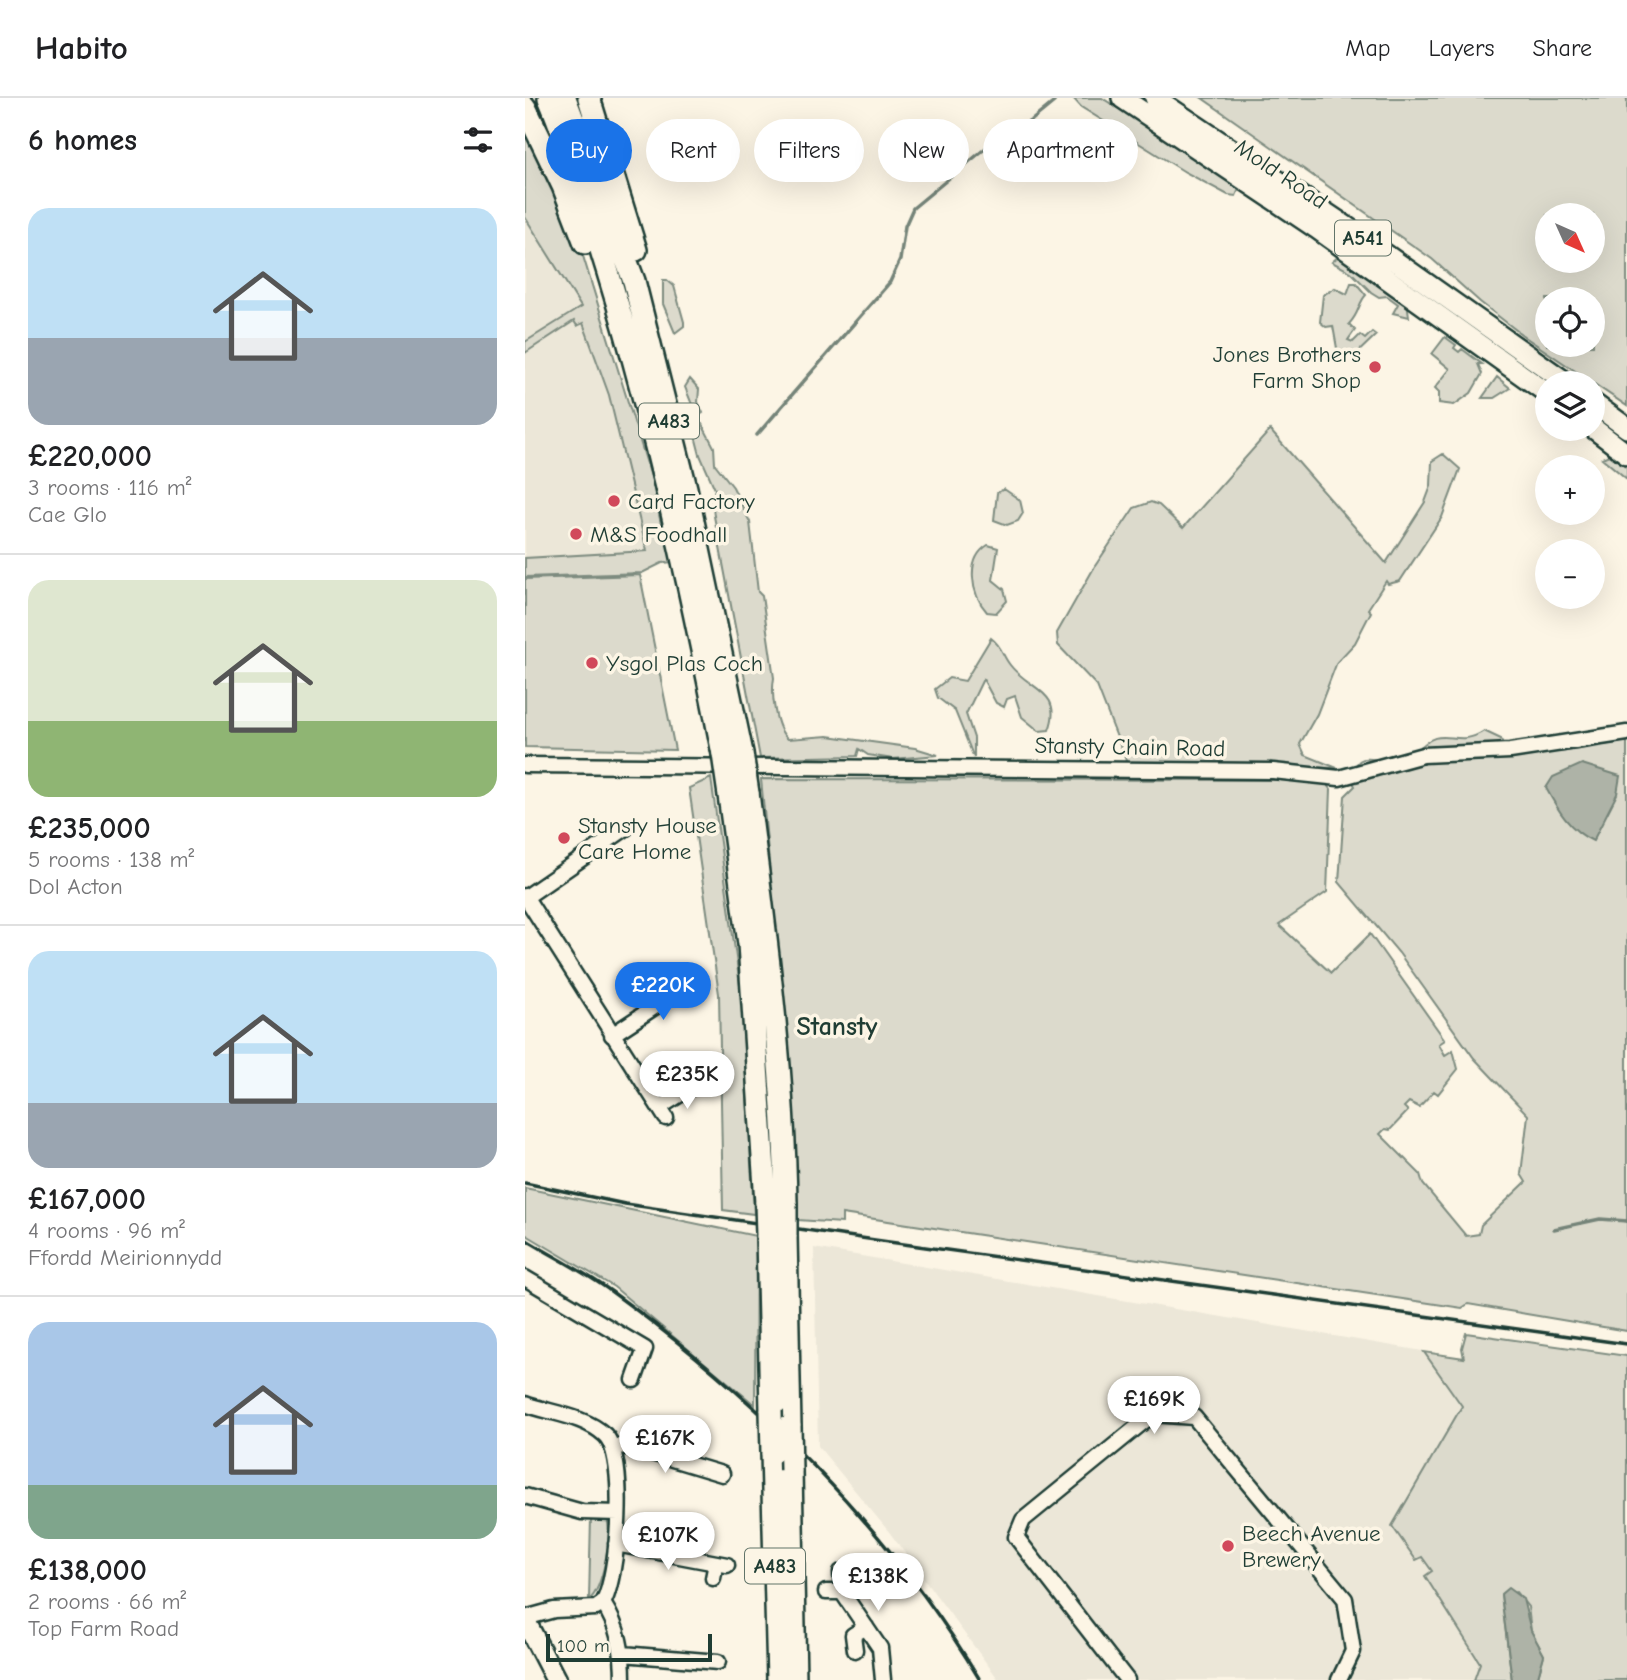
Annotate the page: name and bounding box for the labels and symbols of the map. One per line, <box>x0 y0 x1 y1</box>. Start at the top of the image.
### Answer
street label: Mold Road <box>1230 133 1332 215</box>
north arrow <box>1535 203 1605 273</box>
road number: A541 <box>1335 220 1391 256</box>
place label: Jones Brothers Farm Shop <box>1213 341 1361 394</box>
marker: Jones Brothers Farm Shop <box>1367 359 1383 375</box>
road number: A483 <box>639 404 699 438</box>
place label: Card Factory <box>628 488 755 515</box>
marker: Card Factory <box>606 493 622 509</box>
place label: M&S Foodhall <box>590 521 727 548</box>
marker: M&S Foodhall <box>568 526 584 542</box>
place label: Ysgol Plas Coch <box>606 650 763 677</box>
marker: Ysgol Plas Coch <box>584 655 600 671</box>
street label: Stansty Chain Road <box>1034 732 1226 762</box>
place label: Stansty House Care Home <box>578 812 717 865</box>
marker: Stansty House Care Home <box>556 830 572 846</box>
pin: £220K <box>614 962 712 1022</box>
district label: Stansty <box>797 1012 878 1042</box>
pin: £235K <box>638 1052 736 1111</box>
pin: £169K <box>1105 1376 1203 1436</box>
pin: £167K <box>616 1416 714 1475</box>
pin: £107K <box>619 1512 717 1572</box>
place label: Beech Avenue Brewery <box>1242 1520 1380 1573</box>
marker: Beech Avenue Brewery <box>1220 1538 1236 1554</box>
road number: A483 <box>745 1548 805 1584</box>
pin: £138K <box>829 1554 927 1613</box>
scale bar <box>546 1631 712 1663</box>

